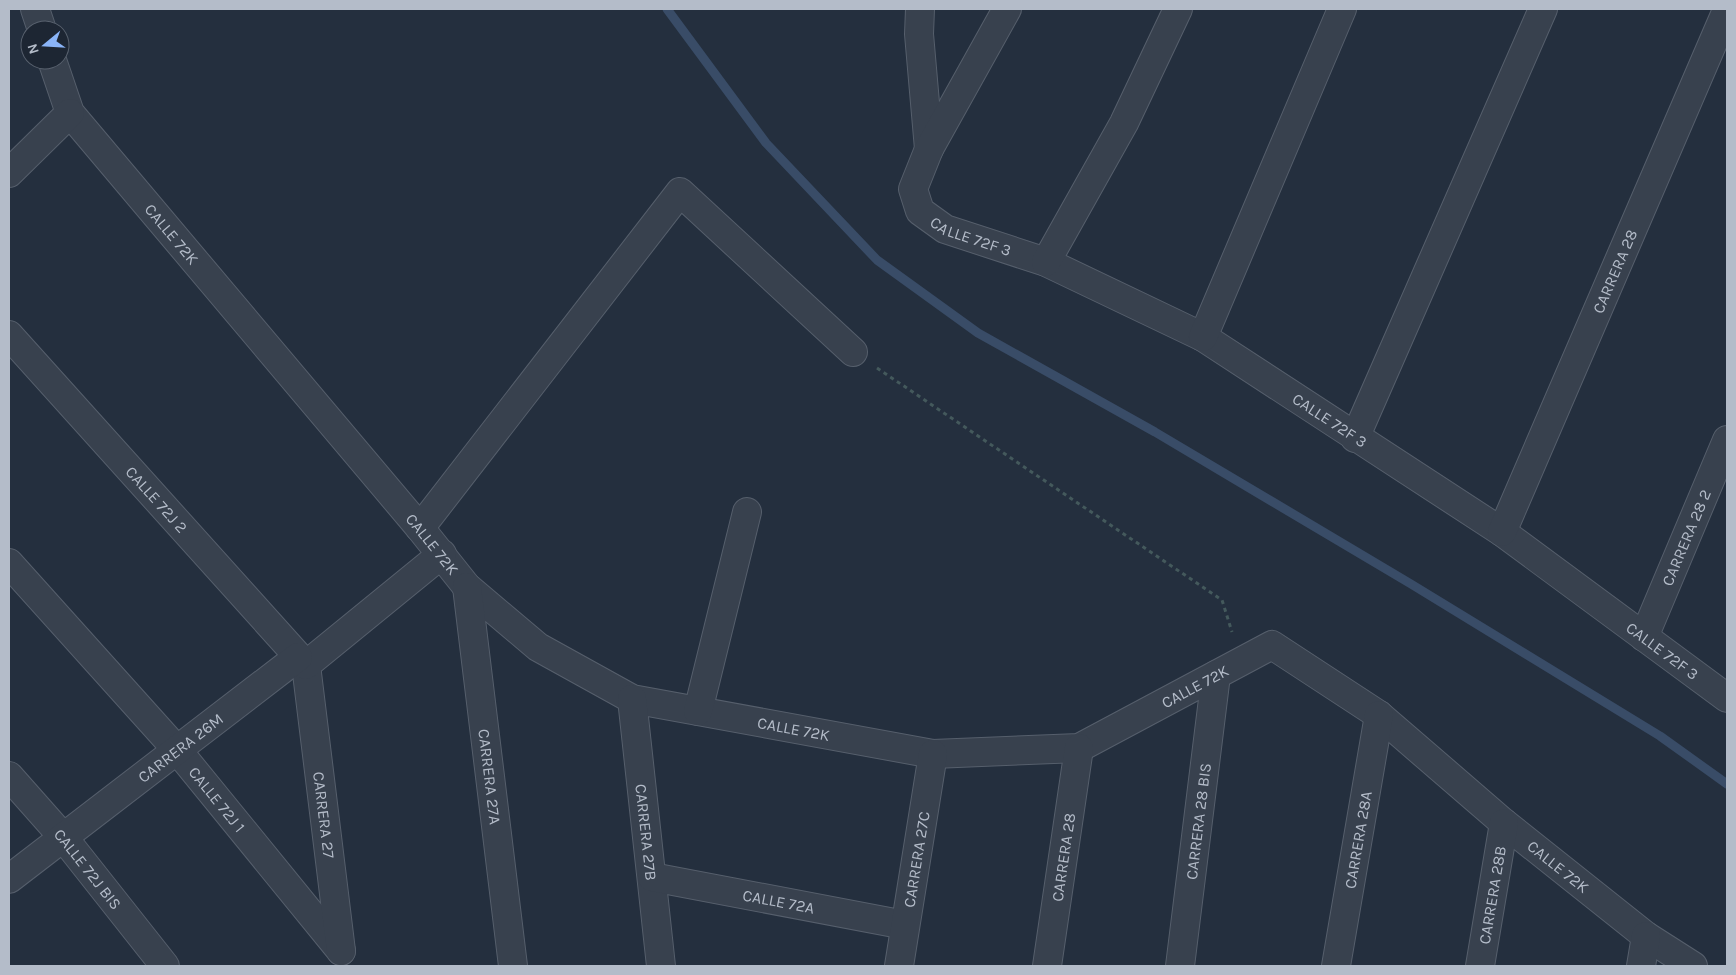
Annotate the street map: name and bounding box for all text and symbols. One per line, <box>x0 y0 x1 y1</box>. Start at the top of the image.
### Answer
north arrow <box>20 20 70 70</box>
text: N <box>23 41 43 56</box>
street label: CALLE 72K <box>141 200 203 268</box>
street label: CALLE 72F 3 <box>926 212 1014 260</box>
street label: CARRERA 28 <box>1588 226 1641 316</box>
street label: CALLE 72F 3 <box>1289 389 1371 451</box>
street label: CALLE 72J 2 <box>122 462 191 537</box>
street label: CARRERA 28 2 <box>1658 487 1715 589</box>
street label: CALLE 72K <box>402 510 463 579</box>
street label: CALLE 72F 3 <box>1622 618 1702 684</box>
street label: CALLE 72K <box>1158 661 1232 712</box>
street label: CARRERA 26M <box>134 709 227 787</box>
street label: CALLE 72K <box>756 713 832 745</box>
street label: CARRERA 27A <box>474 728 505 826</box>
street label: CARRERA 28 BIS <box>1182 762 1215 881</box>
street label: CALLE 72J 1 <box>185 763 249 836</box>
street label: CARRERA 27 <box>309 770 339 860</box>
street label: CARRERA 27B <box>631 783 661 882</box>
street label: CARRERA 28A <box>1340 790 1376 890</box>
street label: CARRERA 27C <box>900 810 934 909</box>
street label: CARRERA 28 <box>1048 812 1079 903</box>
street label: CALLE 72J BIS <box>50 825 126 913</box>
street label: CALLE 72K <box>1523 836 1593 897</box>
street label: CARRERA 28B <box>1475 844 1510 946</box>
street label: CALLE 72A <box>741 885 816 918</box>

